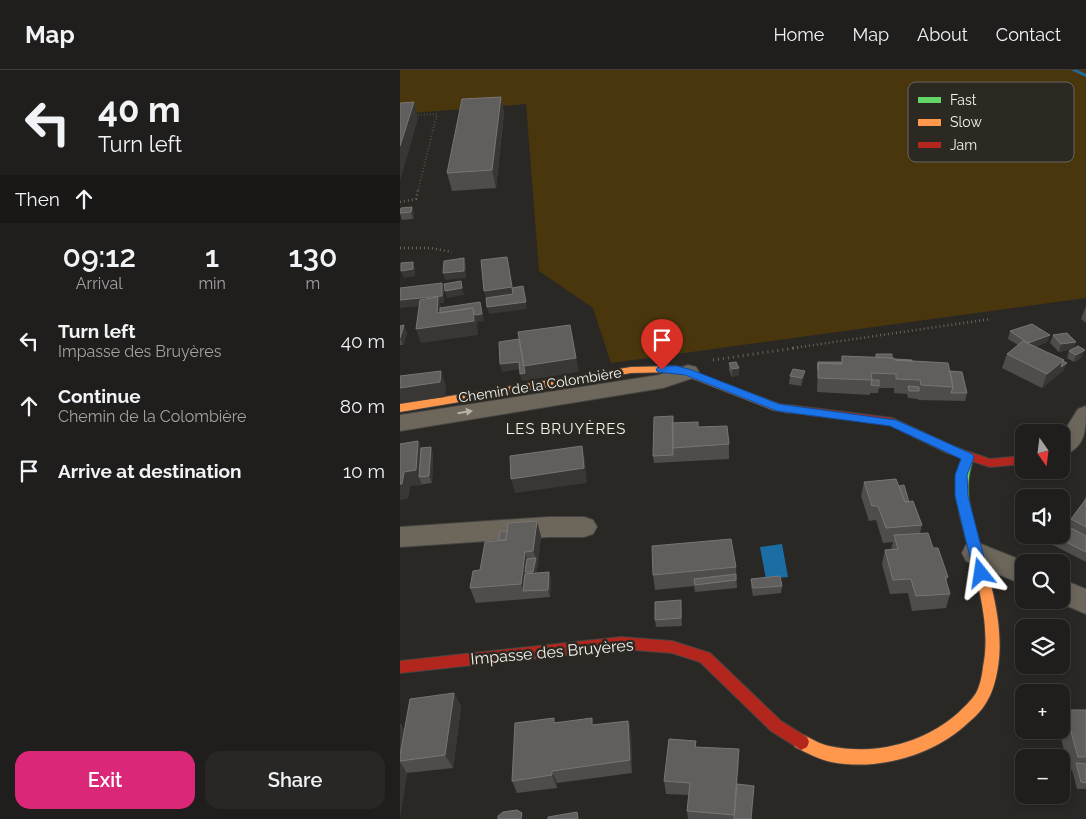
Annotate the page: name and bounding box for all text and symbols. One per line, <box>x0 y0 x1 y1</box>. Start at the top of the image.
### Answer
text: Map <box>25 20 75 49</box>
text: Home <box>773 24 824 45</box>
text: Map <box>852 24 889 45</box>
text: About <box>917 24 968 45</box>
text: Contact <box>996 24 1061 45</box>
legend <box>908 82 1074 162</box>
text: 40 m <box>98 89 180 130</box>
icon: left <box>15 90 80 155</box>
text: Fast <box>950 92 977 108</box>
text: Slow <box>950 114 982 130</box>
text: Turn left <box>98 131 182 157</box>
text: Jam <box>950 137 977 153</box>
icon: ahead <box>70 185 98 213</box>
text: Then <box>15 188 60 210</box>
text: 09:12 <box>63 239 136 274</box>
text: 1 <box>205 239 219 274</box>
text: 130 <box>288 239 337 274</box>
text: Arrival <box>76 274 123 293</box>
text: min <box>198 274 226 293</box>
text: m <box>306 274 320 293</box>
pin <box>641 319 683 370</box>
text: Turn left <box>58 320 135 342</box>
icon: arrive <box>648 326 676 354</box>
icon: left <box>15 327 43 355</box>
text: 40 m <box>341 330 385 352</box>
text: Impasse des Bruyères <box>58 342 221 361</box>
street label: Chemin de la Colombière <box>457 364 623 406</box>
text: Continue <box>58 385 141 407</box>
icon: ahead <box>15 392 43 420</box>
text: 80 m <box>340 395 385 417</box>
text: Chemin de la Colombière <box>58 407 246 426</box>
one-way arrow <box>458 408 474 416</box>
district label: LES BRUYÈRES <box>506 420 626 438</box>
north arrow <box>1015 424 1070 479</box>
map controls <box>1015 424 1070 804</box>
icon: arrive <box>15 457 43 485</box>
text: Arrive at destination <box>58 460 242 482</box>
text: 10 m <box>343 460 385 482</box>
button: sound <box>1015 489 1070 544</box>
position arrow <box>954 546 1006 598</box>
button: search <box>1015 554 1070 609</box>
button: layers <box>1015 619 1070 674</box>
street label: Impasse des Bruyères <box>470 635 634 669</box>
button: + <box>1015 684 1070 739</box>
button: − <box>1015 749 1070 804</box>
button: Exit <box>15 751 195 809</box>
button: Share <box>205 751 385 809</box>

